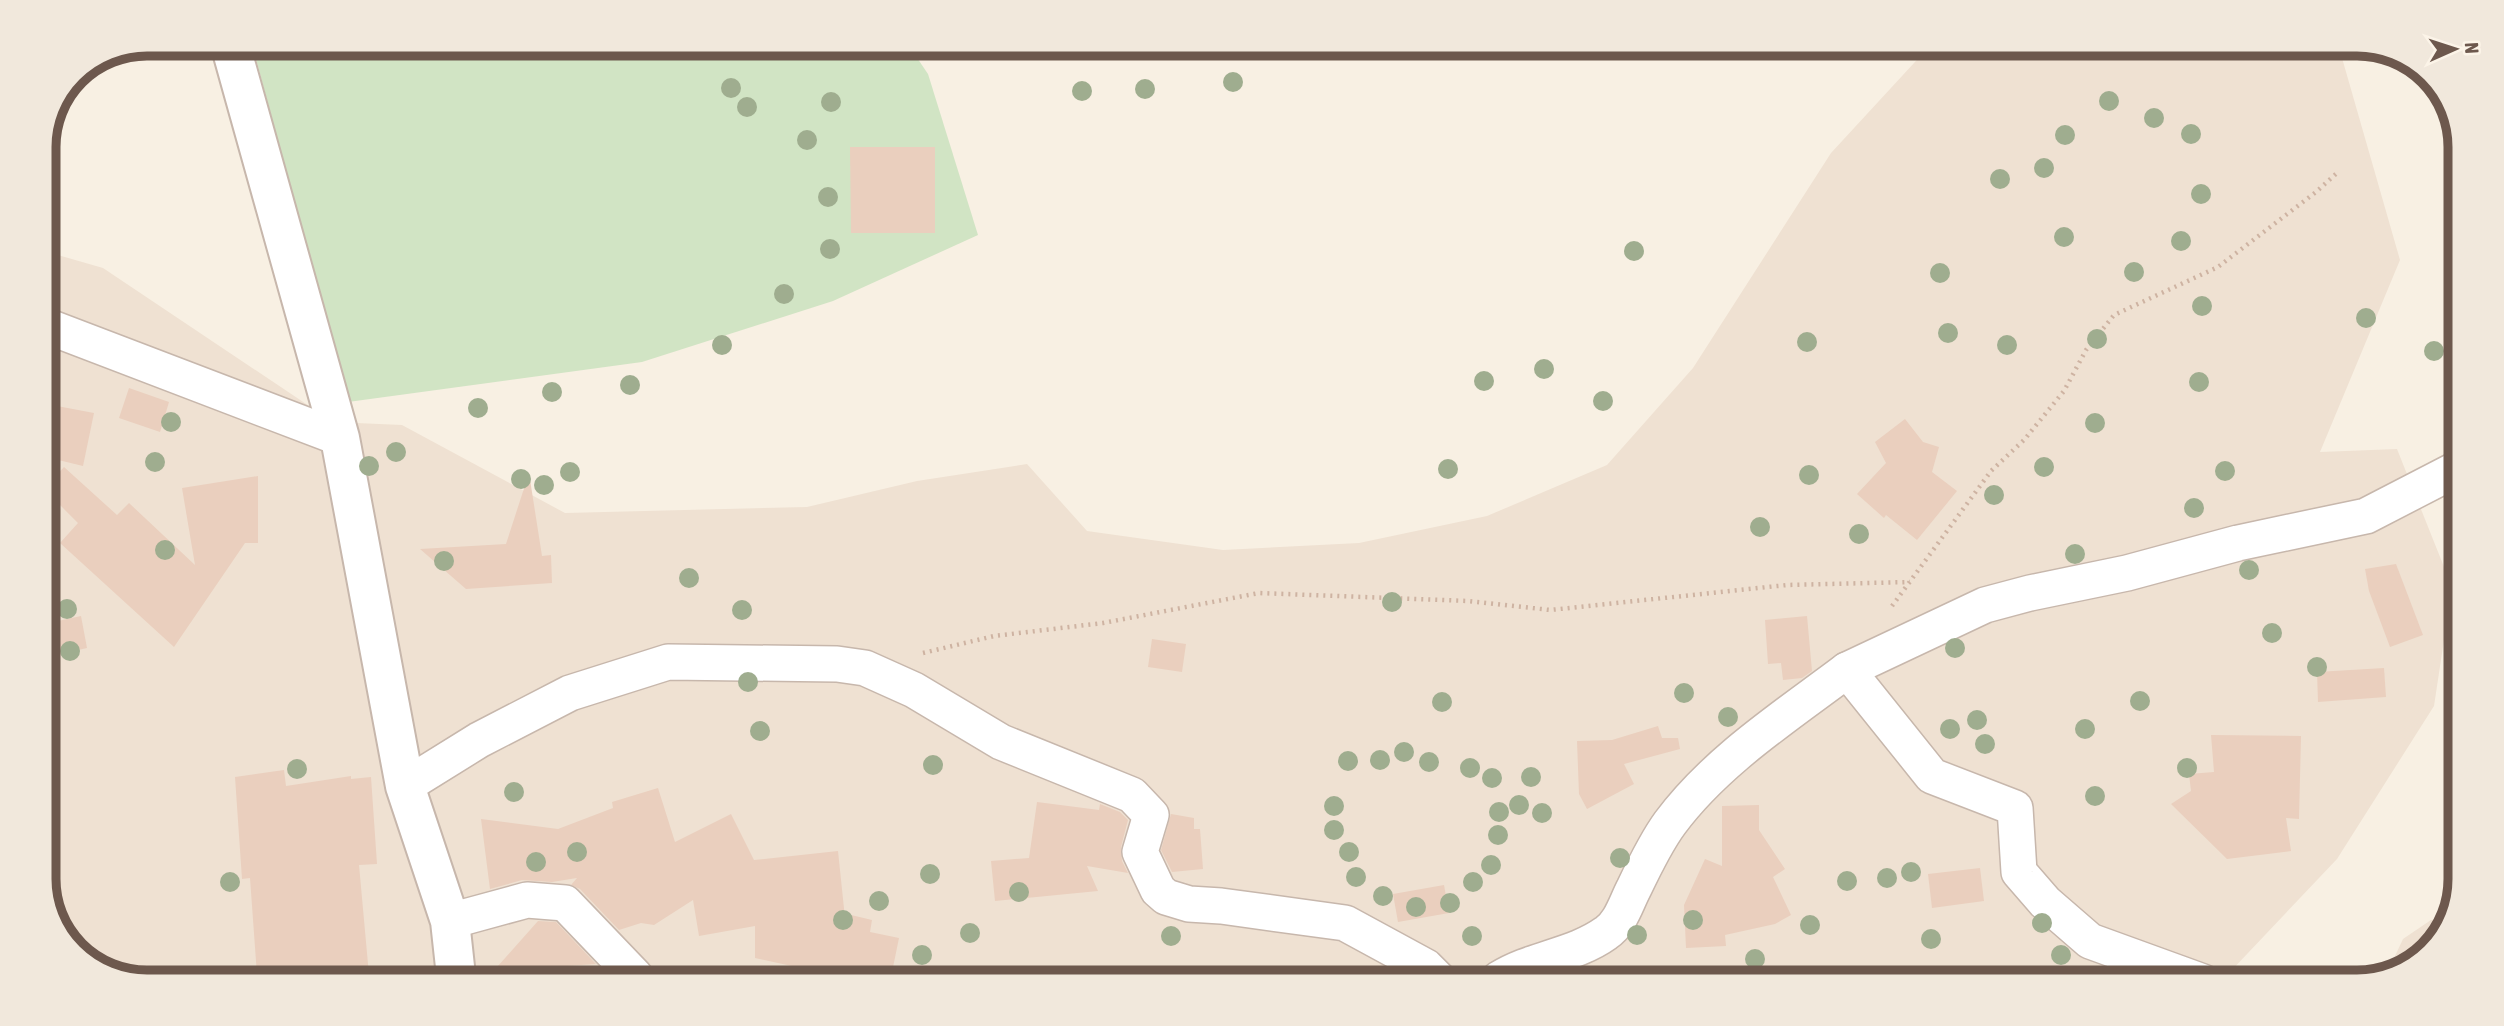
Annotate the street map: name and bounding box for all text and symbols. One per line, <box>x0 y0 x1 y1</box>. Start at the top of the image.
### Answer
north arrow <box>2420 14 2490 84</box>
text: N <box>2461 42 2483 54</box>

